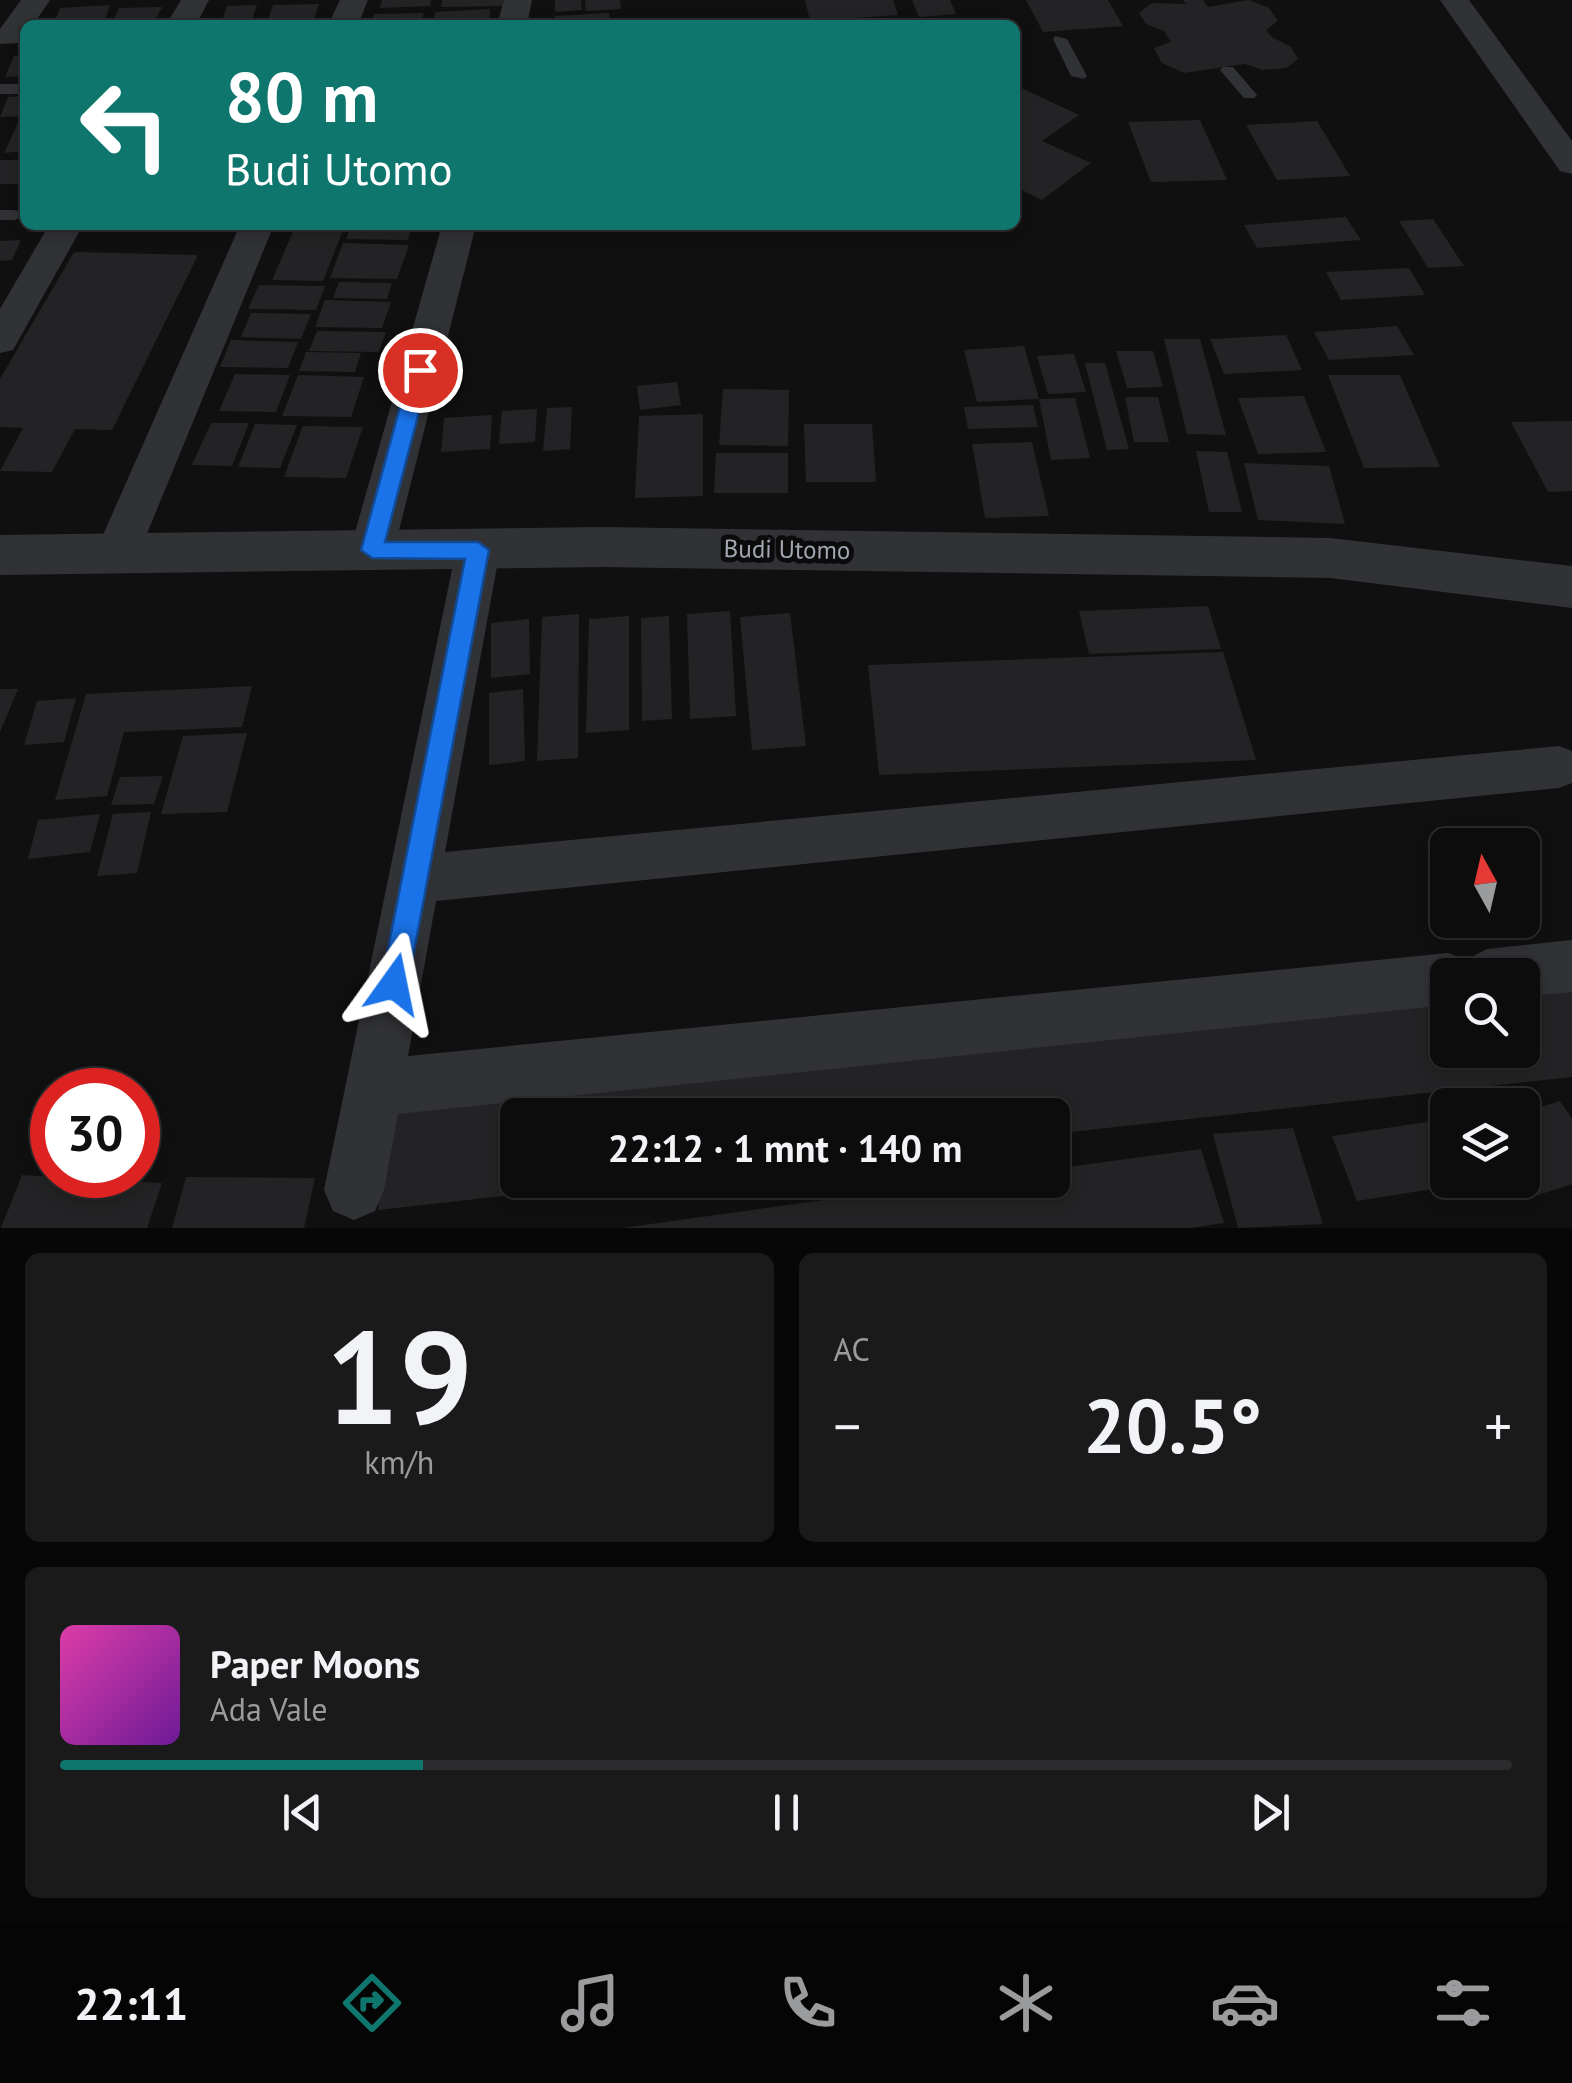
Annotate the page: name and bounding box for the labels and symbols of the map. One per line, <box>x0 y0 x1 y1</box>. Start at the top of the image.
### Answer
pin <box>378 328 463 413</box>
street label: Budi Utomo <box>723 532 851 566</box>
north arrow <box>1430 828 1540 938</box>
position arrow <box>342 932 446 1036</box>
speed limit sign: 30 <box>30 1068 160 1198</box>

